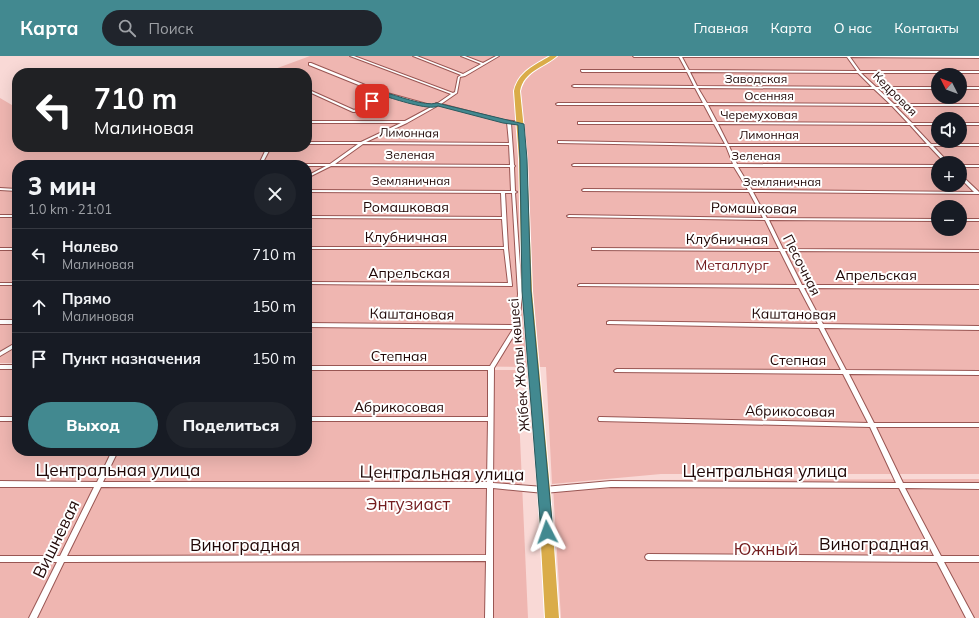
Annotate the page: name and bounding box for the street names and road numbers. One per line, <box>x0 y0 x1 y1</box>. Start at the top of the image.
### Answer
street label: Кедровая <box>870 68 921 119</box>
street label: Заводская <box>725 71 787 86</box>
street label: Осенняя <box>744 88 794 103</box>
street label: Черемуховая <box>720 107 798 122</box>
street label: Лимонная <box>379 124 439 141</box>
street label: Лимонная <box>739 127 799 142</box>
street label: Зеленая <box>385 147 435 162</box>
street label: Зеленая <box>731 148 781 163</box>
street label: Земляничная <box>372 173 450 188</box>
street label: Земляничная <box>743 174 821 189</box>
street label: Ромашковая <box>363 198 449 216</box>
street label: Ромашковая <box>711 198 797 218</box>
street label: Клубничная <box>365 228 447 246</box>
street label: Клубничная <box>686 230 768 248</box>
street label: Песочная <box>779 231 825 299</box>
street label: Апрельская <box>368 264 450 282</box>
street label: Апрельская <box>835 266 917 284</box>
street label: Жібек Жолы көшесі <box>504 297 534 433</box>
street label: Каштановая <box>370 304 454 324</box>
street label: Каштановая <box>752 304 836 324</box>
street label: Степная <box>371 347 427 365</box>
street label: Степная <box>770 351 826 369</box>
street label: Абрикосовая <box>354 398 444 416</box>
street label: Абрикосовая <box>745 401 835 421</box>
street label: Центральная улица <box>36 459 200 481</box>
street label: Центральная улица <box>683 460 847 482</box>
street label: Центральная улица <box>359 461 525 485</box>
street label: Вишневая <box>28 496 83 581</box>
street label: Виноградная <box>819 533 929 554</box>
street label: Виноградная <box>190 534 300 555</box>

